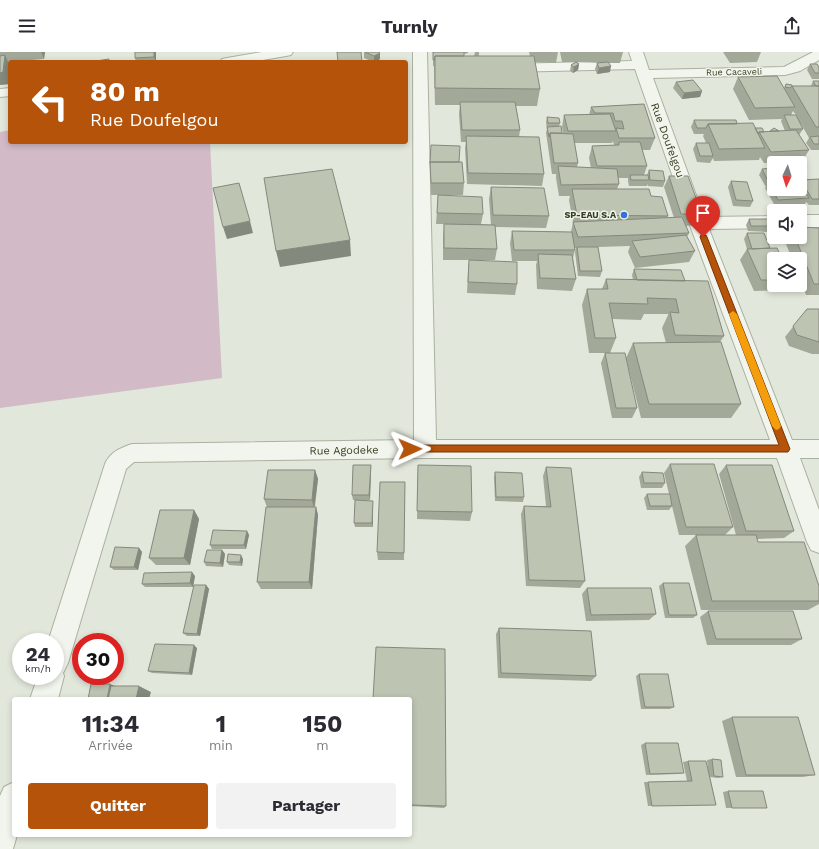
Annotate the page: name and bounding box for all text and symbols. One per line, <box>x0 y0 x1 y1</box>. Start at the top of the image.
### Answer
icon: menu <box>16 15 38 37</box>
icon: share <box>781 15 803 37</box>
text: Turnly <box>381 16 438 37</box>
street label: Rue Cacaveli <box>706 67 762 77</box>
text: 80 m <box>90 75 160 108</box>
icon: left <box>24 76 76 128</box>
street label: Rue Doufelgou <box>648 101 687 179</box>
text: Rue Doufelgou <box>90 109 218 130</box>
north arrow <box>767 156 807 196</box>
map controls <box>767 156 807 292</box>
pin <box>686 196 720 237</box>
icon: arrive <box>692 202 714 224</box>
button: sound <box>767 204 807 244</box>
place label: SP-EAU S.A <box>564 210 617 220</box>
marker: SP-EAU S.A <box>619 210 629 220</box>
button: layers <box>767 252 807 292</box>
position arrow <box>389 428 431 470</box>
street label: Rue Agodeke <box>309 443 379 458</box>
speed limit sign: 30 <box>72 633 124 685</box>
text: 24 <box>26 642 50 666</box>
text: km/h <box>25 663 51 674</box>
text: 11:34 <box>82 710 139 738</box>
text: 1 <box>216 710 226 738</box>
text: 150 <box>303 710 342 738</box>
text: Arrivée <box>88 738 133 753</box>
text: min <box>209 738 233 753</box>
text: m <box>316 738 329 753</box>
button: Quitter <box>28 783 208 829</box>
button: Partager <box>216 783 396 829</box>

